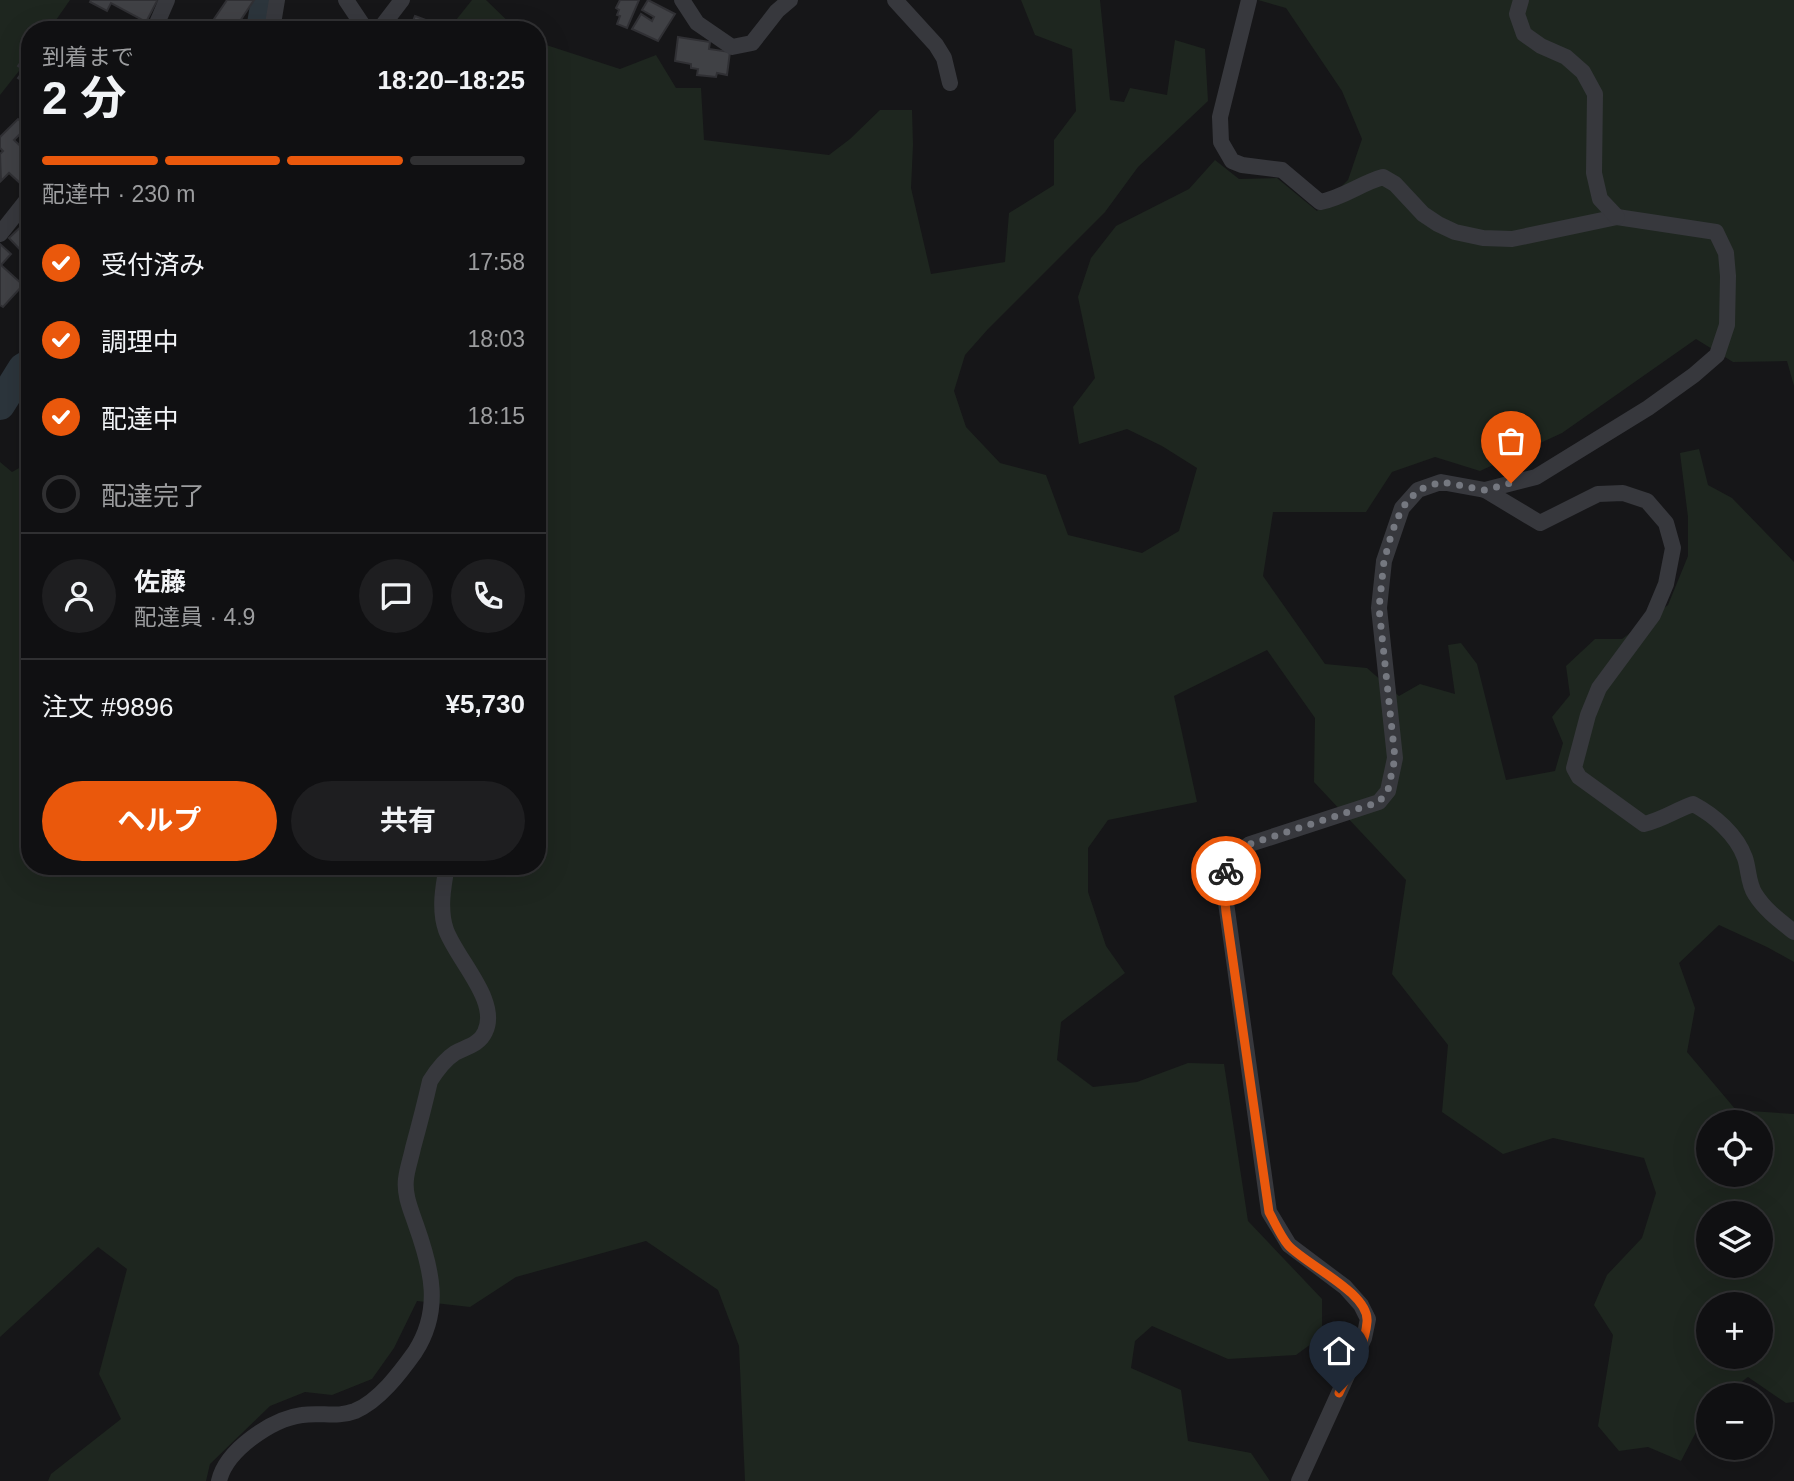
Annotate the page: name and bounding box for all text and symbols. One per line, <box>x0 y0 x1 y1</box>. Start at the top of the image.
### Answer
text: 到着まで <box>42 44 134 70</box>
text: 18:20–18:25 <box>378 65 525 95</box>
text: 2 分 <box>42 72 126 124</box>
text: 配達中 · 230 m <box>42 181 195 207</box>
icon: check <box>42 244 80 282</box>
text: 17:58 <box>467 249 525 275</box>
text: 受付済み <box>101 250 205 280</box>
icon: check <box>42 321 80 359</box>
text: 18:03 <box>467 326 525 352</box>
text: 調理中 <box>101 327 179 357</box>
icon: check <box>42 398 80 436</box>
text: 18:15 <box>467 403 525 429</box>
text: 配達中 <box>101 404 179 434</box>
pin <box>1481 411 1541 483</box>
icon: bag <box>1492 422 1530 460</box>
text: 配達完了 <box>101 481 205 511</box>
button: person <box>42 559 116 633</box>
button: chat <box>359 559 433 633</box>
button: phone <box>451 559 525 633</box>
text: 佐藤 <box>134 567 186 597</box>
text: 配達員 · 4.9 <box>134 604 255 630</box>
text: ¥5,730 <box>445 689 525 719</box>
text: 注文 #9896 <box>42 692 174 722</box>
button: ヘルプ <box>42 781 277 861</box>
button: 共有 <box>291 781 525 861</box>
courier <box>1191 836 1261 906</box>
icon: bike <box>1207 852 1245 890</box>
map controls <box>1696 1110 1773 1460</box>
button: locate <box>1696 1110 1773 1187</box>
button: layers <box>1696 1201 1773 1278</box>
button: + <box>1696 1292 1773 1369</box>
pin <box>1309 1321 1369 1393</box>
icon: home <box>1320 1332 1358 1370</box>
button: − <box>1696 1383 1773 1460</box>

